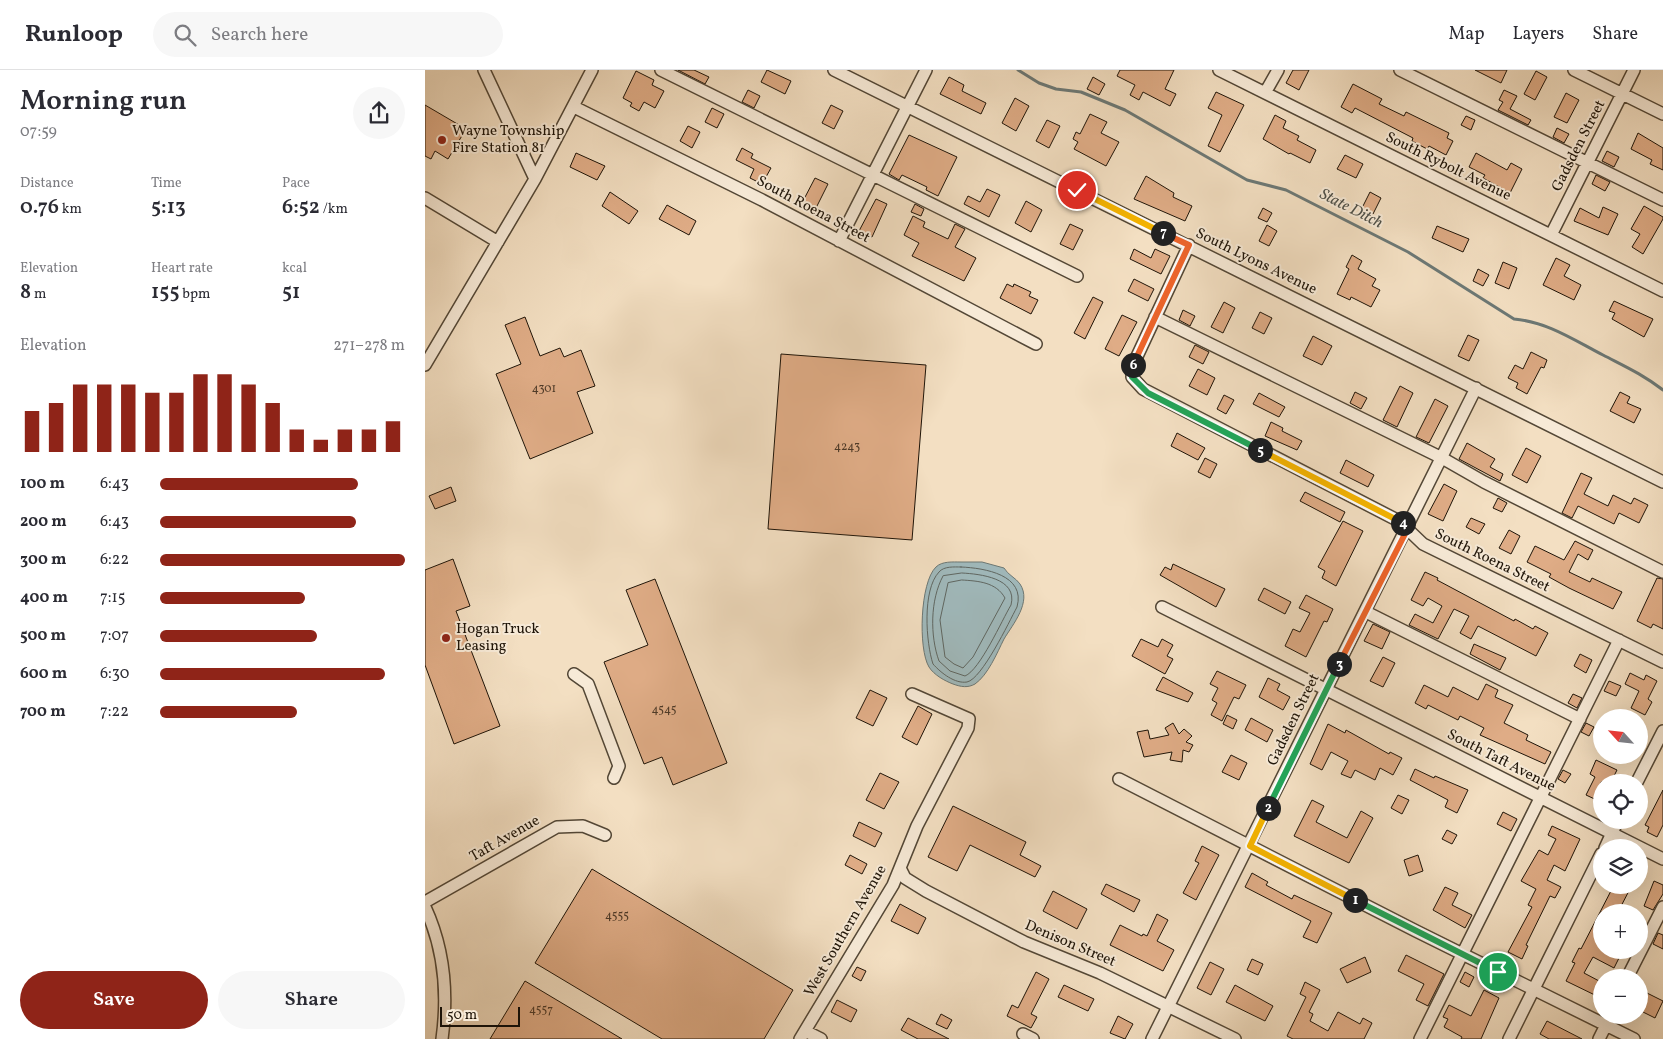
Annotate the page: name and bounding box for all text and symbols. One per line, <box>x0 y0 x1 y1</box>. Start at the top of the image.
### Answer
search box <box>153 12 503 57</box>
text: Runloop <box>25 18 123 52</box>
icon: search <box>171 21 199 49</box>
text: Search here <box>211 22 308 48</box>
text: Map <box>1448 22 1484 47</box>
text: Layers <box>1512 22 1564 47</box>
text: Share <box>1592 22 1638 47</box>
text: Morning run <box>20 82 187 121</box>
button: share <box>353 87 405 139</box>
street label: Gadsden Street <box>1547 97 1611 195</box>
text: 07:59 <box>20 121 57 143</box>
place label: Wayne Township Fire Station 81 <box>452 121 564 159</box>
street label: South Rybolt Avenue <box>1382 127 1514 207</box>
marker: Wayne Township Fire Station 81 <box>436 134 448 146</box>
pin <box>1056 169 1098 211</box>
street label: South Roena Street <box>753 171 873 249</box>
text: Distance <box>20 174 74 193</box>
text: Time <box>151 174 182 193</box>
text: Pace <box>282 174 310 193</box>
icon: check <box>1063 176 1091 204</box>
water label: State Ditch <box>1316 184 1387 234</box>
text: 0.76 <box>20 193 59 222</box>
text: 5:13 <box>151 193 186 222</box>
text: 6:52 <box>282 193 320 222</box>
text: km <box>59 200 82 219</box>
text: /km <box>320 200 348 219</box>
pin: 7 <box>1151 220 1175 246</box>
street label: South Lyons Avenue <box>1192 223 1320 301</box>
text: 7 <box>1160 224 1167 243</box>
text: Elevation <box>20 259 78 278</box>
text: Heart rate <box>151 259 213 278</box>
text: kcal <box>282 259 307 278</box>
text: 8 <box>20 278 31 307</box>
text: 155 <box>151 278 180 307</box>
text: 51 <box>282 278 300 307</box>
text: m <box>31 285 46 304</box>
text: bpm <box>180 285 210 304</box>
text: Elevation <box>20 335 87 357</box>
text: 271–278 m <box>333 335 405 357</box>
pin: 6 <box>1121 352 1145 378</box>
text: 6 <box>1130 356 1137 375</box>
house number: 4301 <box>532 381 556 397</box>
pin: 5 <box>1247 438 1273 462</box>
house number: 4243 <box>834 439 860 455</box>
text: 5 <box>1257 441 1264 460</box>
text: 100 m <box>20 473 65 495</box>
text: 6:43 <box>100 473 129 495</box>
pin: 4 <box>1391 510 1415 536</box>
text: 200 m <box>20 511 67 533</box>
text: 6:43 <box>100 511 129 533</box>
text: 4 <box>1399 514 1408 533</box>
street label: South Roena Street <box>1431 524 1553 598</box>
text: 300 m <box>20 549 66 571</box>
text: 6:22 <box>100 549 129 571</box>
text: 400 m <box>20 587 68 609</box>
text: 7:15 <box>100 587 125 609</box>
place label: Hogan Truck Leasing <box>456 619 539 657</box>
text: 500 m <box>20 625 66 647</box>
text: 7:07 <box>100 625 129 647</box>
marker: Hogan Truck Leasing <box>440 632 452 644</box>
pin: 3 <box>1327 652 1351 676</box>
text: 3 <box>1336 655 1343 674</box>
text: 600 m <box>20 663 67 685</box>
text: 6:30 <box>100 663 129 685</box>
street label: Gadsden Street <box>1263 670 1325 770</box>
text: 700 m <box>20 701 66 723</box>
text: 7:22 <box>100 701 129 723</box>
house number: 4545 <box>651 702 677 718</box>
north arrow <box>1593 709 1647 764</box>
map controls <box>1593 709 1648 1024</box>
street label: South Taft Avenue <box>1443 725 1559 797</box>
button: locate <box>1593 774 1648 829</box>
pin: 2 <box>1255 796 1281 820</box>
text: 2 <box>1265 799 1272 818</box>
street label: Taft Avenue <box>466 810 544 868</box>
button: layers <box>1593 839 1648 894</box>
street label: West Southern Avenue <box>800 861 892 1001</box>
pin: 1 <box>1343 888 1367 912</box>
text: 1 <box>1353 891 1358 910</box>
button: + <box>1593 904 1648 959</box>
house number: 4555 <box>605 908 629 924</box>
street label: Denison Street <box>1021 915 1119 973</box>
pin <box>1477 951 1519 993</box>
icon: arrive <box>1484 958 1512 986</box>
button: − <box>1593 969 1648 1024</box>
button: Save <box>20 971 208 1029</box>
button: Share <box>218 971 405 1029</box>
house number: 4557 <box>529 1002 553 1018</box>
scale bar <box>440 1004 520 1027</box>
text: 50 m <box>447 1006 477 1025</box>

